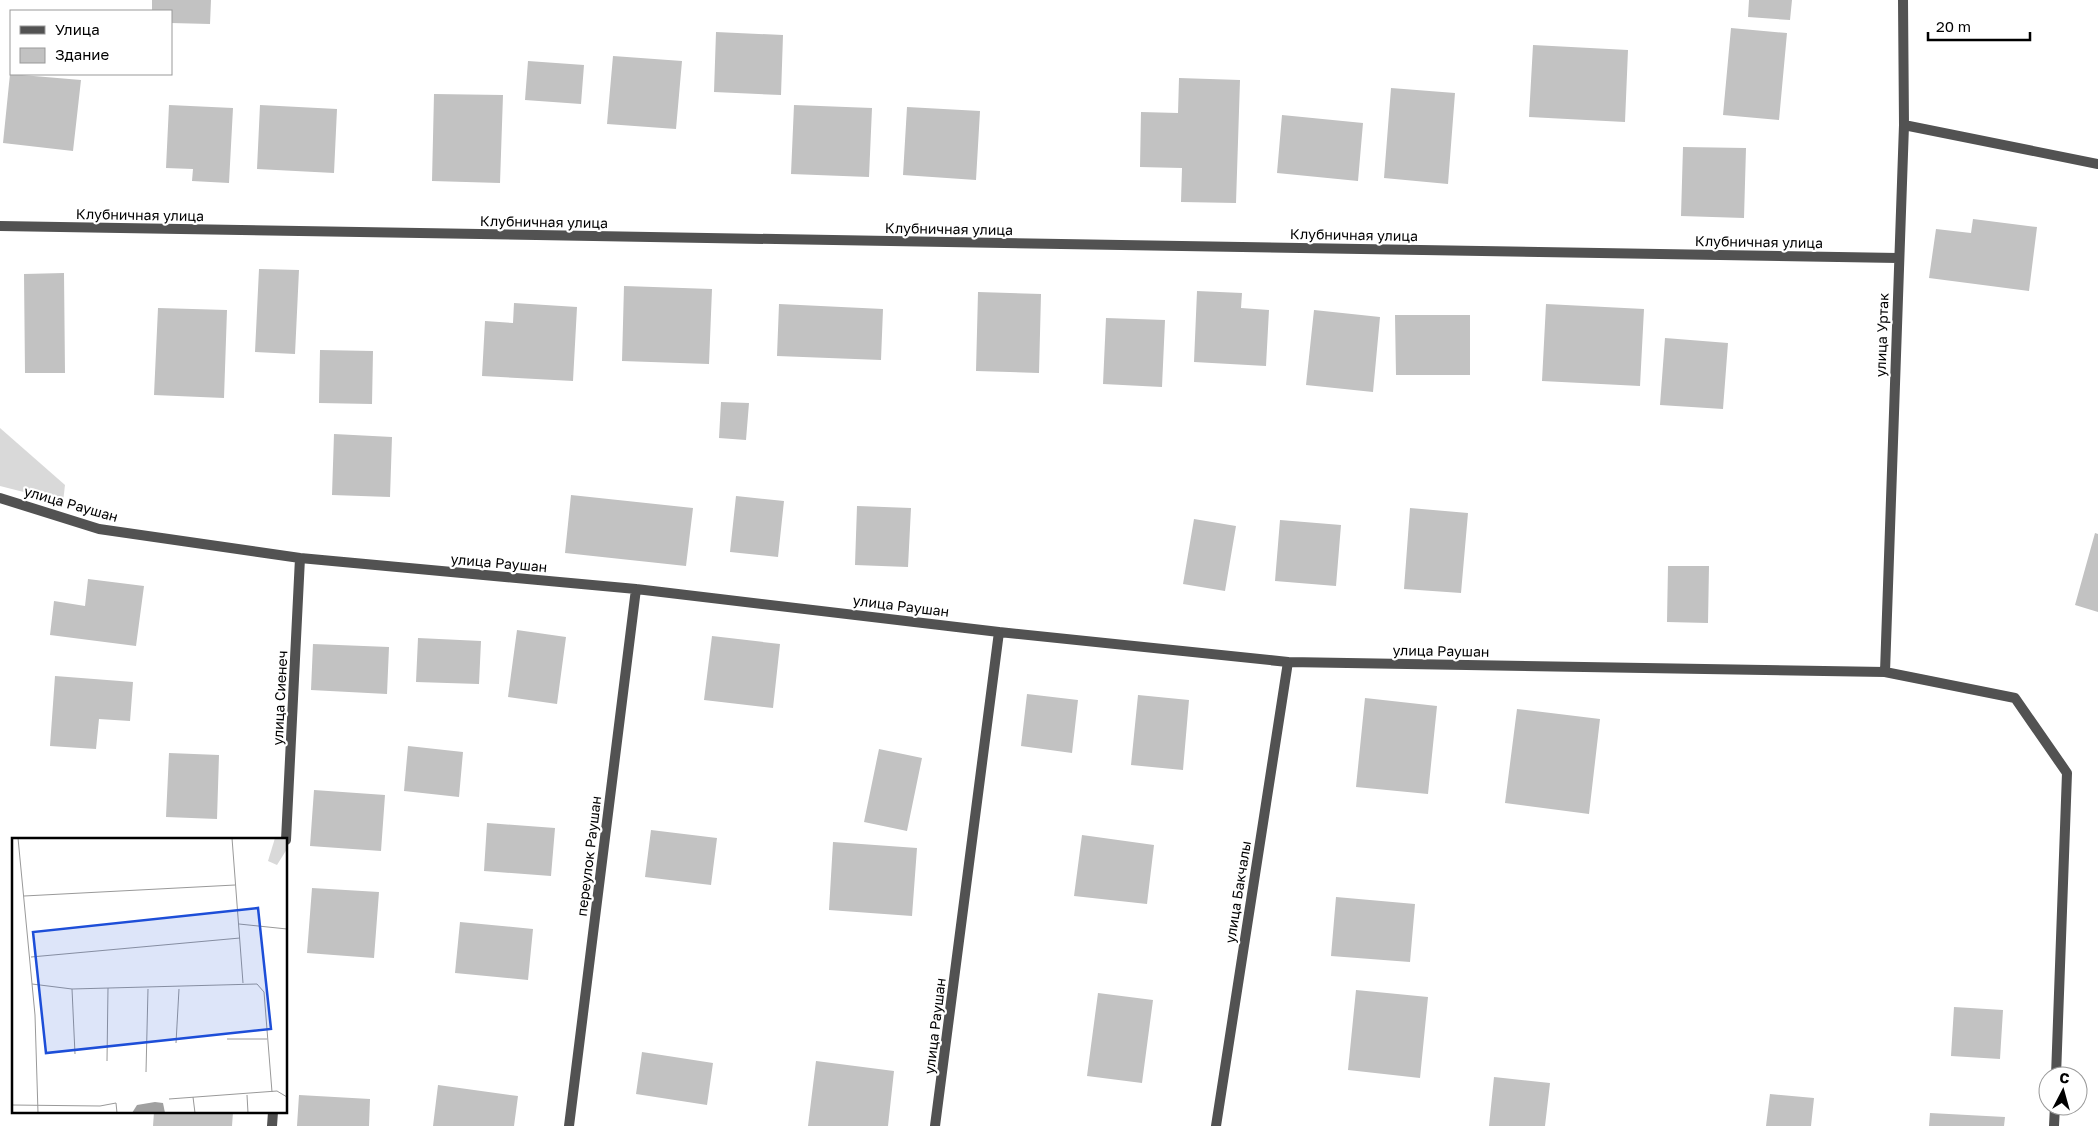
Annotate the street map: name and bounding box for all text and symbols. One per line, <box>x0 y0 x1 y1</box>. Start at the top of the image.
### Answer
legend <box>10 10 172 75</box>
scale bar <box>1928 10 2030 42</box>
text: 20 m <box>1936 17 1971 35</box>
text: Улица <box>55 20 100 38</box>
text: Здание <box>55 45 109 63</box>
street label: Клубничная улица <box>76 205 204 224</box>
street label: Клубничная улица <box>480 212 608 231</box>
street label: Клубничная улица <box>885 219 1013 238</box>
street label: Клубничная улица <box>1290 225 1418 244</box>
street label: Клубничная улица <box>1695 232 1823 251</box>
street label: улица Уртак <box>1872 293 1891 377</box>
street label: улица Раушан <box>22 482 120 525</box>
street label: улица Раушан <box>450 550 548 575</box>
street label: улица Раушан <box>852 591 950 620</box>
street label: улица Раушан <box>1392 641 1490 660</box>
street label: улица Сиенеч <box>269 650 290 746</box>
street label: переулок Раушан <box>573 795 604 917</box>
inset map <box>12 838 288 1114</box>
street label: улица Бакчалы <box>1221 839 1254 944</box>
street label: улица Раушан <box>920 977 949 1075</box>
north arrow <box>2038 1066 2088 1116</box>
text: С <box>2059 1069 2070 1087</box>

